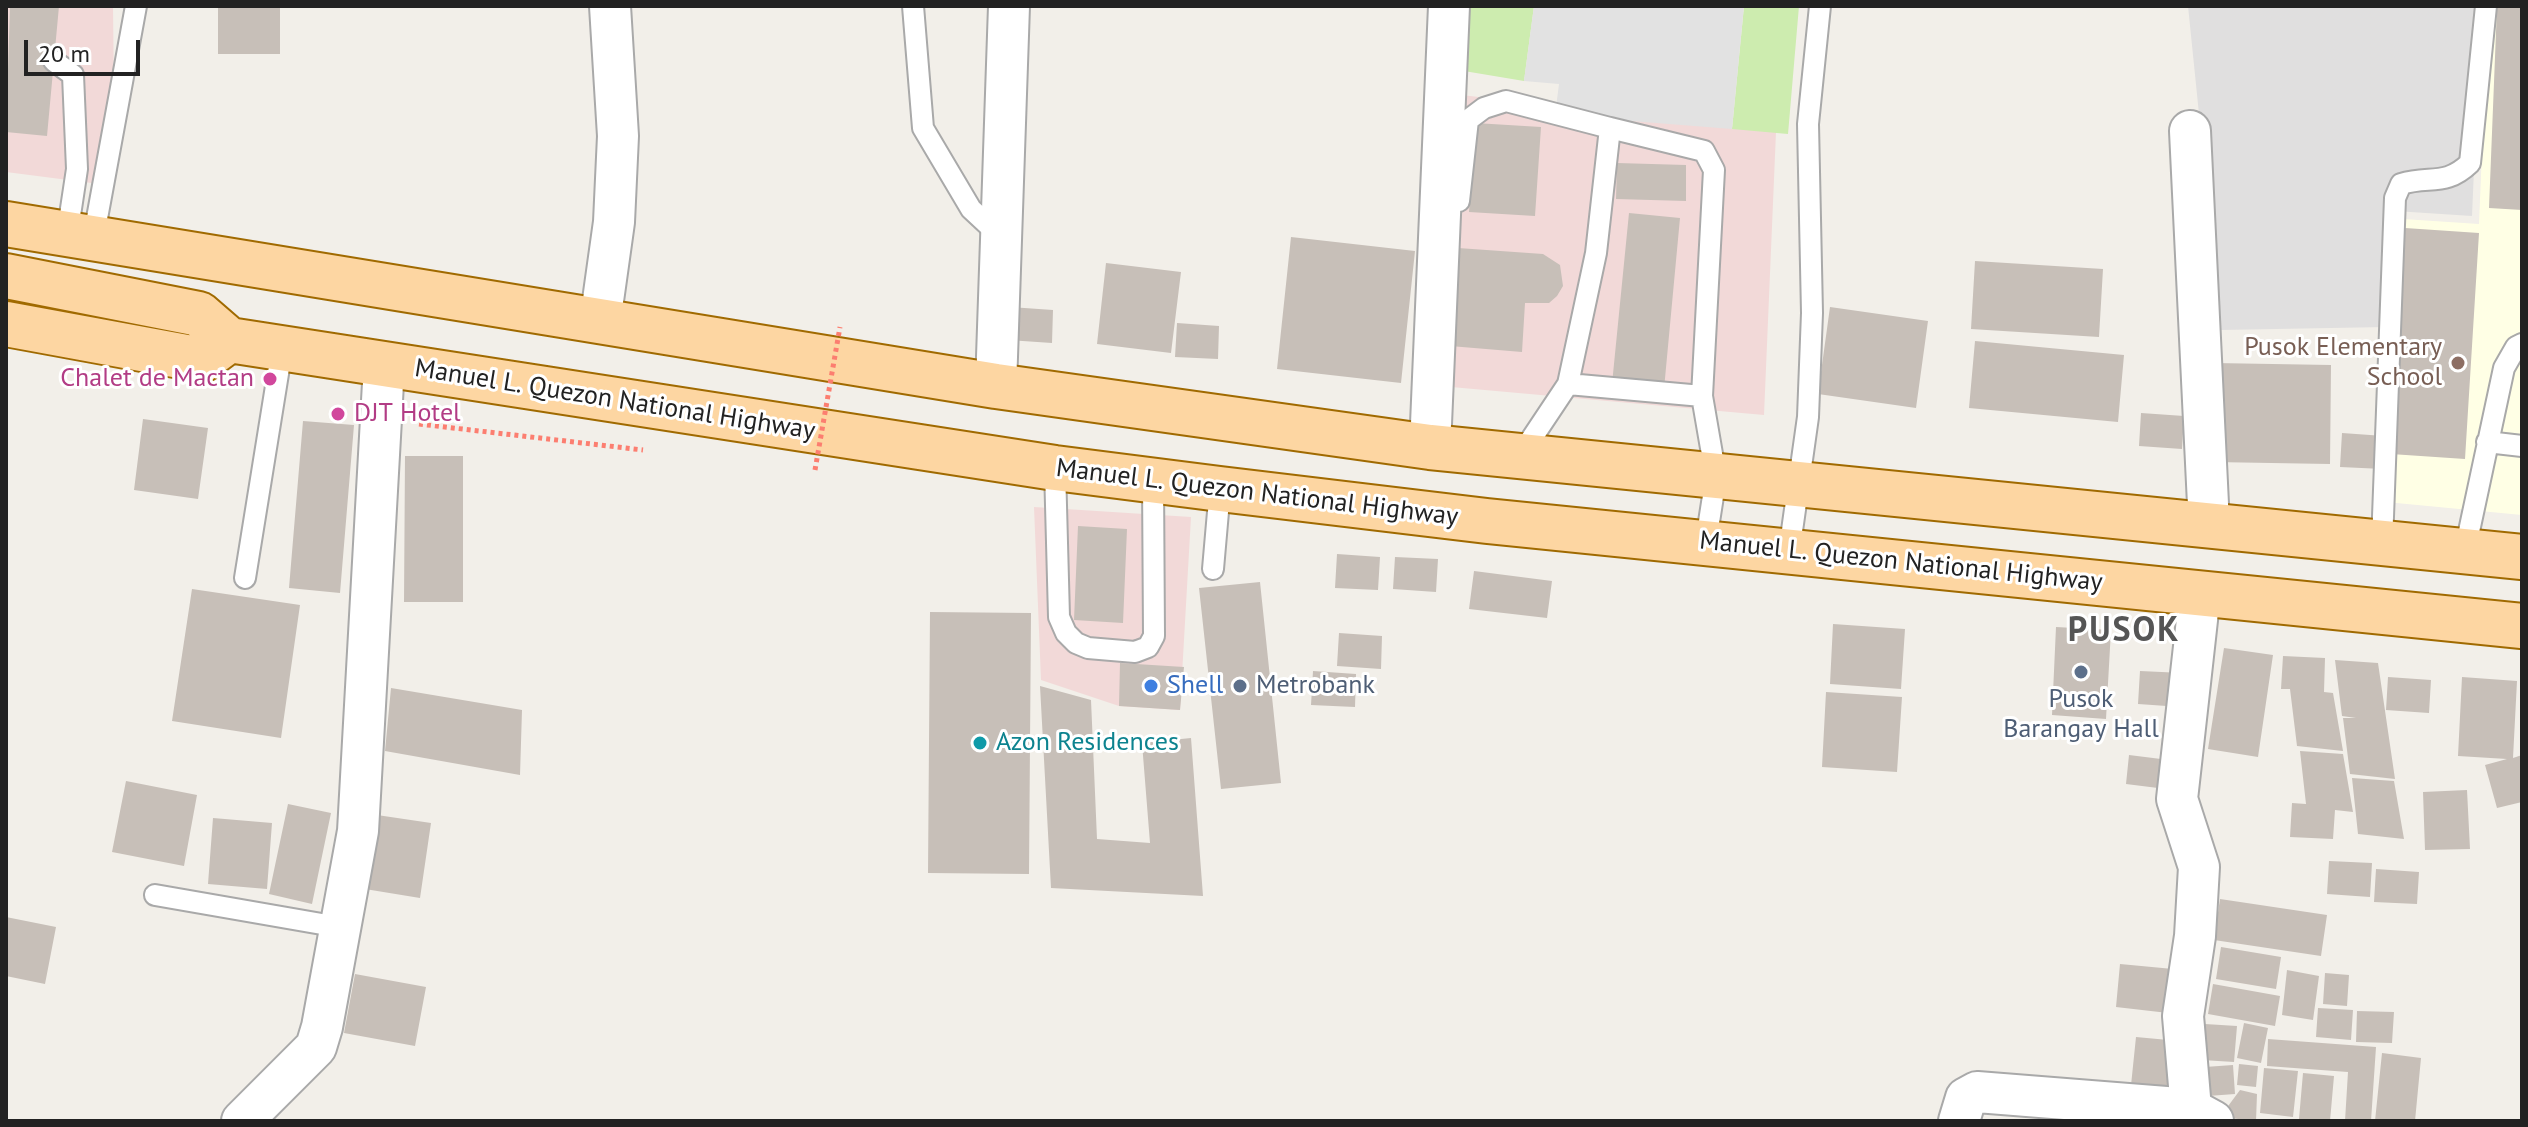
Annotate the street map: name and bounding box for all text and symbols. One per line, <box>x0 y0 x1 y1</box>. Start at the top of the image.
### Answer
scale bar <box>28 24 144 74</box>
text: 20 m <box>38 38 90 69</box>
place label: Pusok Elementary School <box>2244 332 2442 394</box>
street label: Manuel L. Quezon National Highway <box>413 353 817 447</box>
marker: Pusok Elementary School <box>2449 354 2467 372</box>
place label: Chalet de Mactan <box>60 363 254 395</box>
marker: Chalet de Mactan <box>261 370 279 388</box>
place label: DJT Hotel <box>354 398 461 430</box>
marker: DJT Hotel <box>329 405 347 423</box>
street label: Manuel L. Quezon National Highway <box>1054 453 1460 533</box>
street label: Manuel L. Quezon National Highway <box>1698 525 2104 599</box>
district label: PUSOK <box>2068 611 2180 651</box>
marker: Pusok Barangay Hall <box>2072 663 2090 681</box>
place label: Shell <box>1167 670 1223 702</box>
place label: Metrobank <box>1256 670 1375 702</box>
marker: Shell <box>1142 677 1160 695</box>
marker: Metrobank <box>1231 677 1249 695</box>
place label: Pusok Barangay Hall <box>2003 684 2159 746</box>
place label: Azon Residences <box>996 727 1179 759</box>
marker: Azon Residences <box>971 734 989 752</box>

